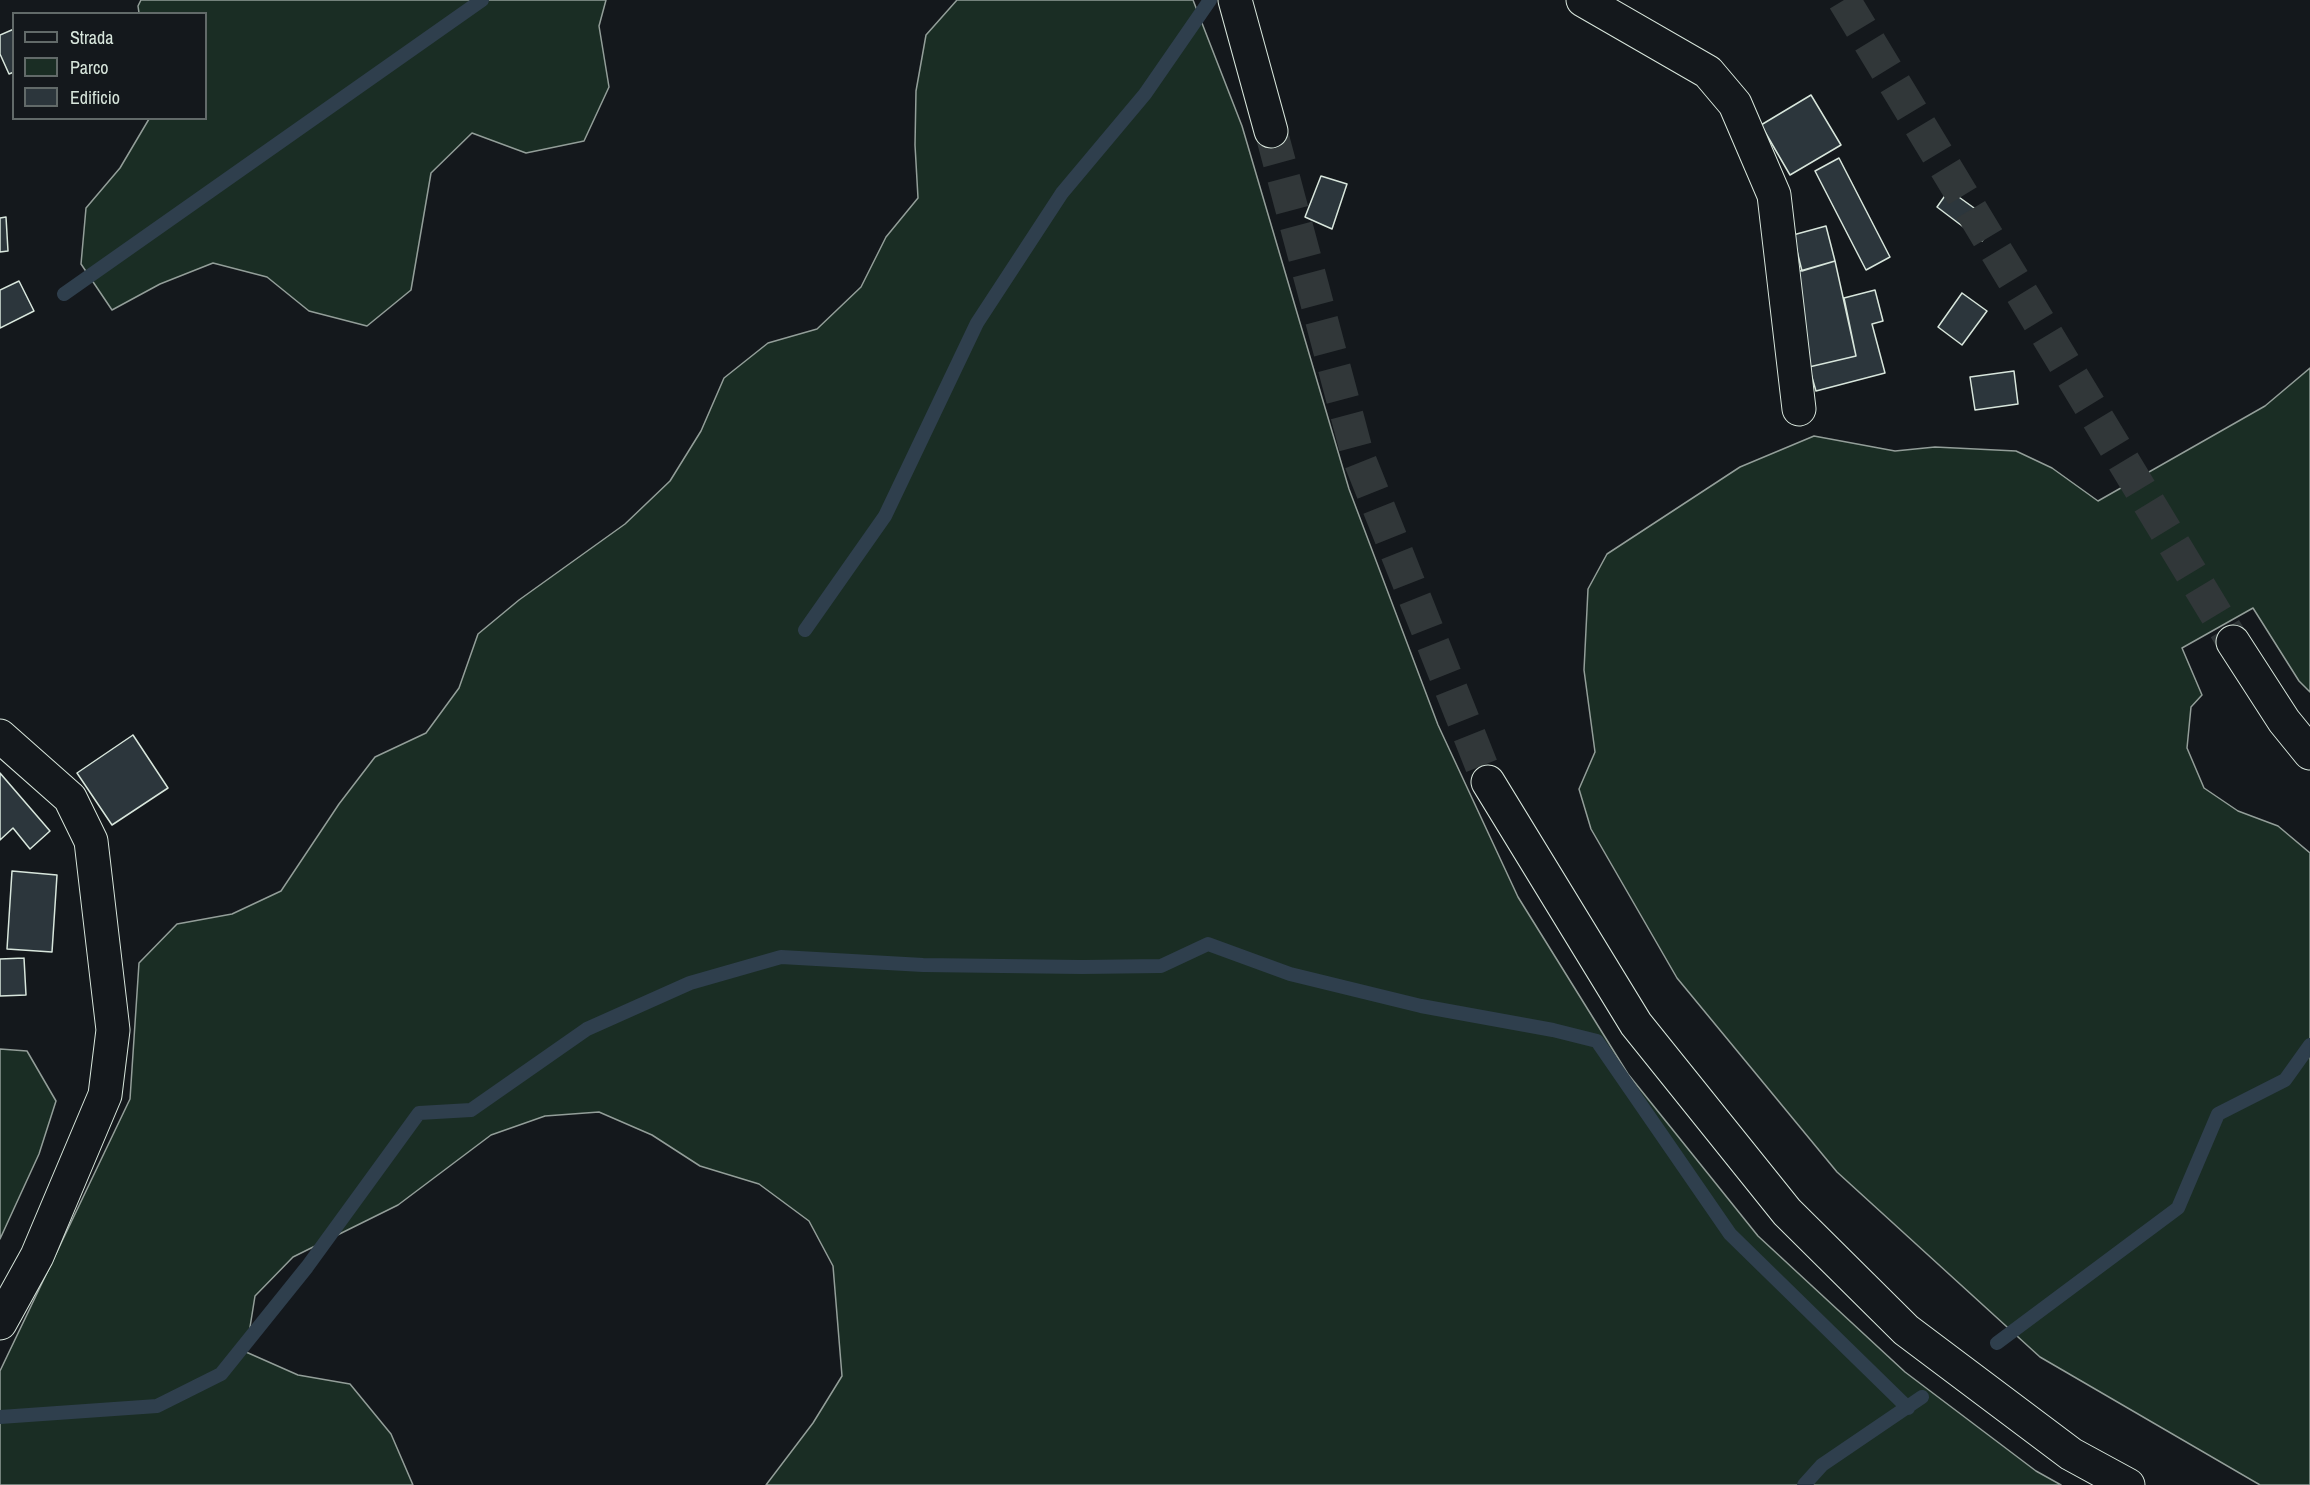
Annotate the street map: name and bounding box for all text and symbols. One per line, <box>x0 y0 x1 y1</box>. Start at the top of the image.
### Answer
legend <box>12 12 207 120</box>
text: Strada <box>70 25 114 50</box>
text: Parco <box>70 55 109 80</box>
text: Edificio <box>70 85 120 110</box>

